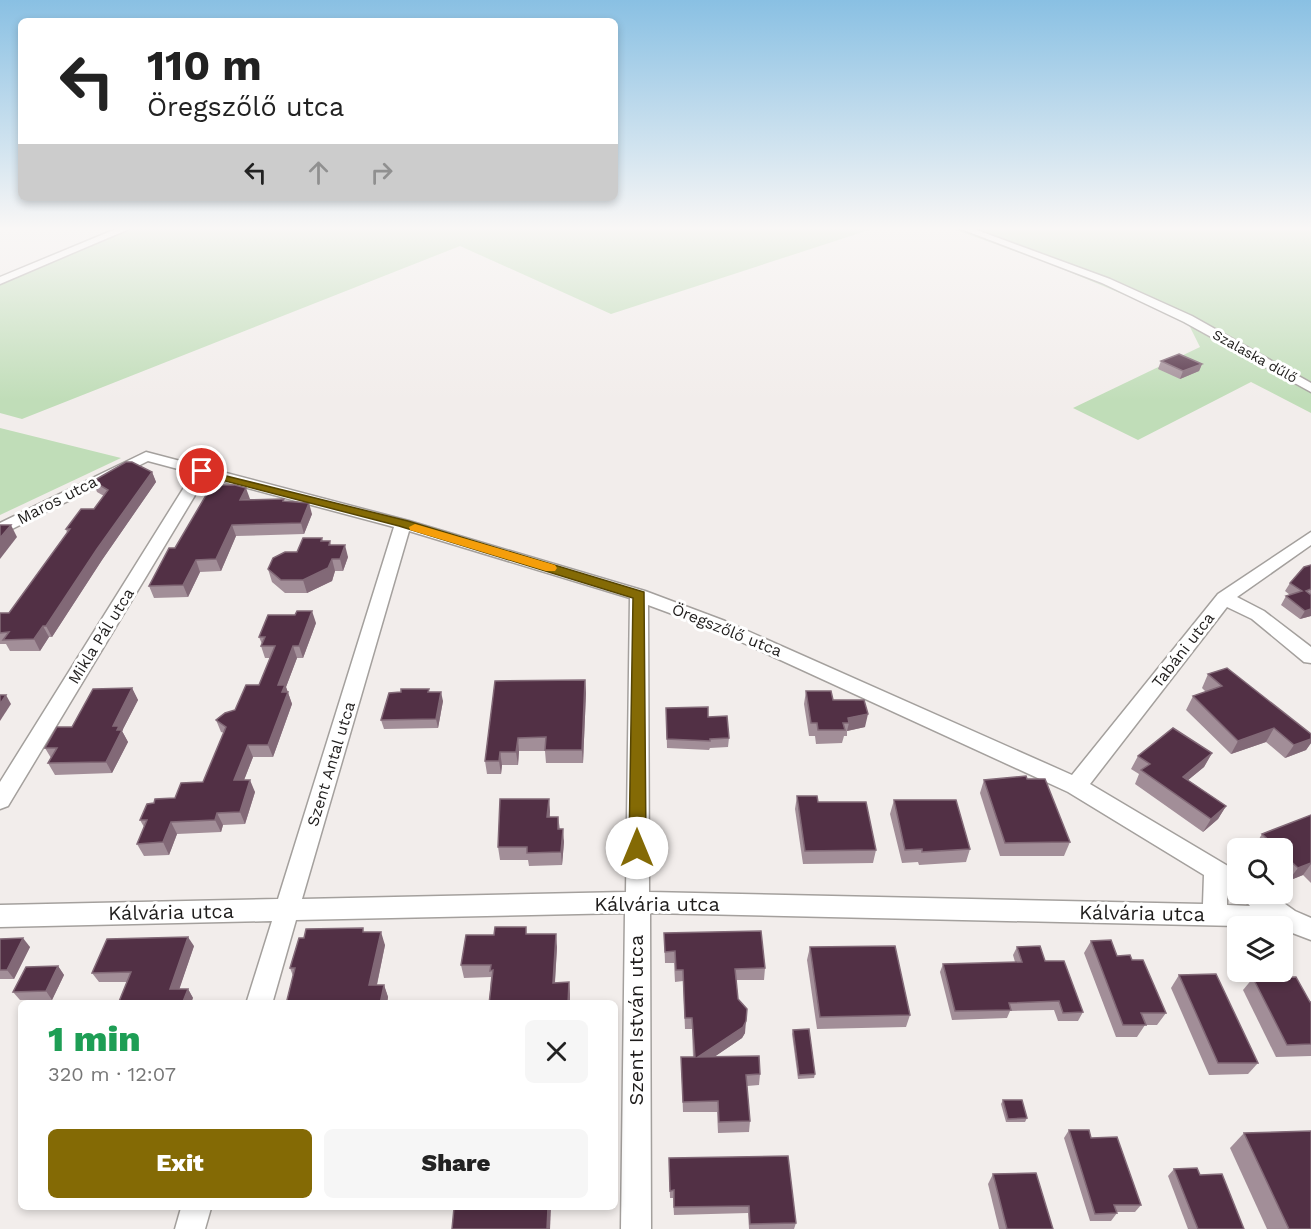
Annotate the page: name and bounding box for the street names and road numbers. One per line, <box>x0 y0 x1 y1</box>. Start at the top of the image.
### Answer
street label: Szalaska dűlő <box>1210 326 1300 386</box>
street label: Maros utca <box>14 472 100 528</box>
street label: Mikla Pál utca <box>64 585 138 687</box>
street label: Öregszőlő utca <box>669 599 785 661</box>
street label: Tabáni utca <box>1148 609 1218 691</box>
street label: Szent Antal utca <box>303 699 359 829</box>
street label: Kálvária utca <box>594 892 720 916</box>
street label: Kálvária utca <box>108 899 234 925</box>
street label: Kálvária utca <box>1079 900 1205 926</box>
street label: Szent István utca <box>624 935 648 1105</box>

